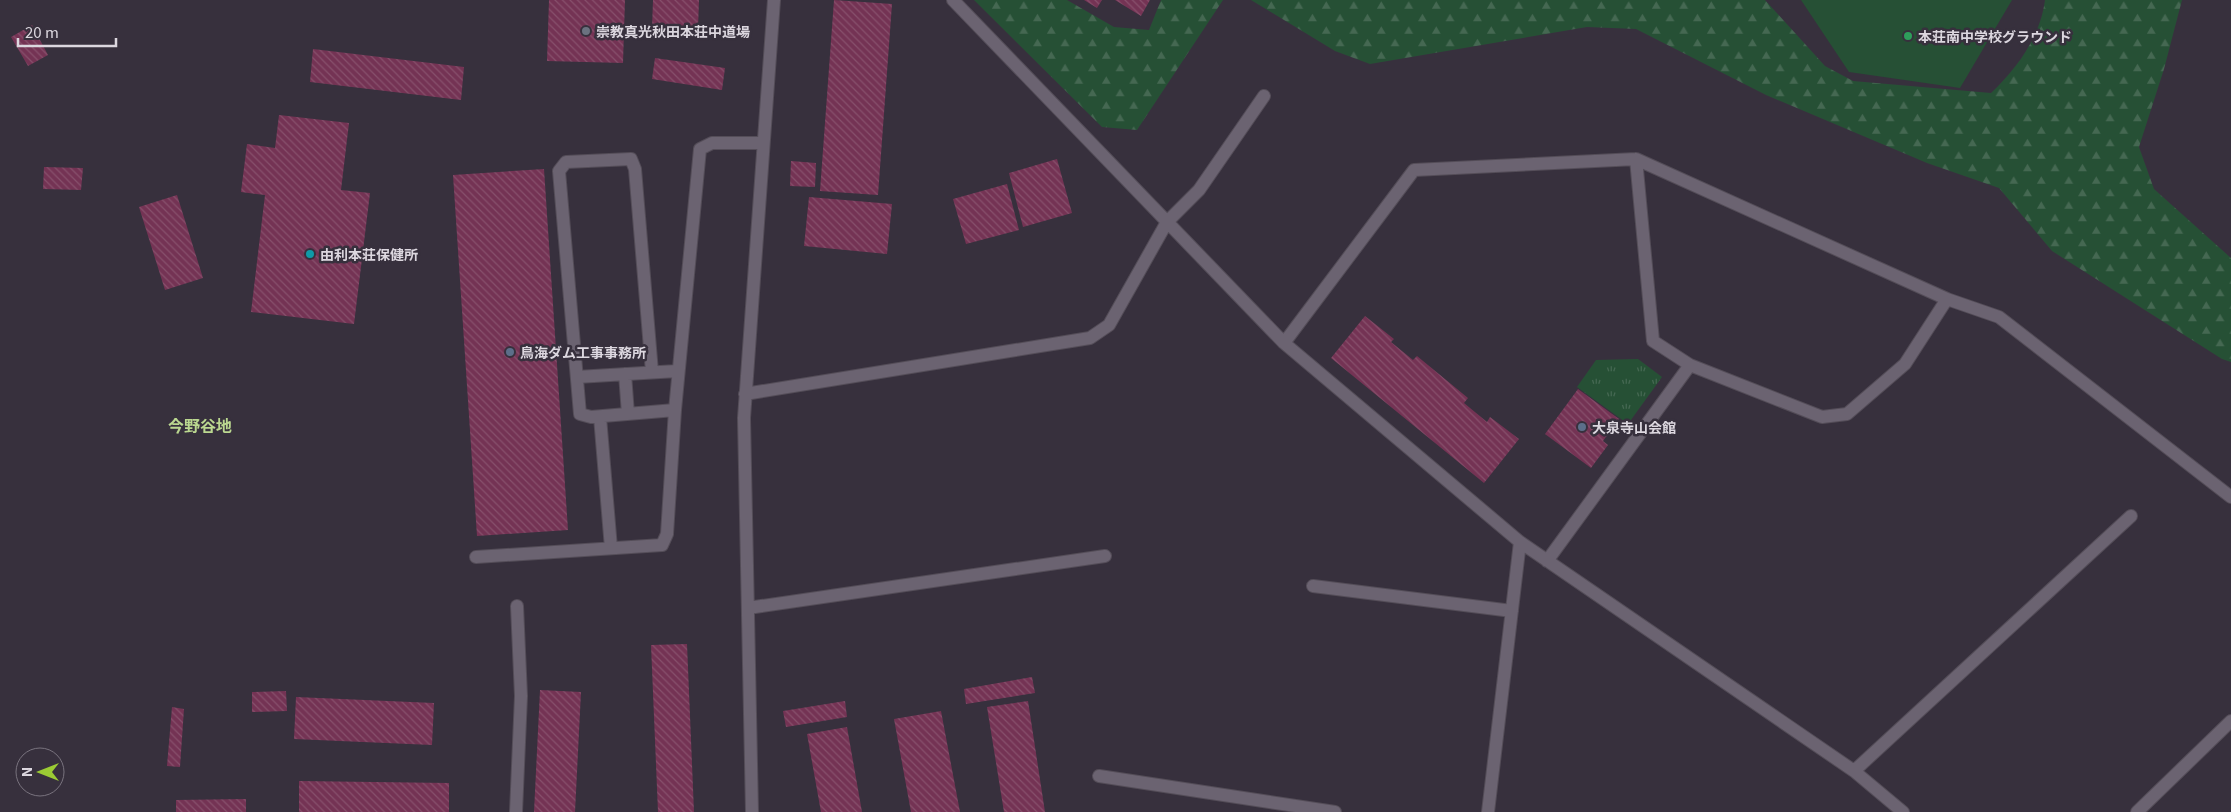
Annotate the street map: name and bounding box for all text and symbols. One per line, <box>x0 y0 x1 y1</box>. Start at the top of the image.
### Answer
scale bar <box>18 15 115 47</box>
text: 20 m <box>25 21 59 42</box>
place label: 崇教真光秋田本荘中道場 <box>596 21 750 41</box>
marker: 崇教真光秋田本荘中道場 <box>580 25 592 37</box>
place label: 本荘南中学校グラウンド <box>1918 26 2072 46</box>
marker: 本荘南中学校グラウンド <box>1902 30 1914 42</box>
place label: 由利本荘保健所 <box>320 244 418 264</box>
marker: 由利本荘保健所 <box>304 248 316 260</box>
place label: 鳥海ダム工事事務所 <box>520 342 646 362</box>
marker: 鳥海ダム工事事務所 <box>504 346 516 358</box>
district label: 今野谷地 <box>168 413 232 437</box>
place label: 大泉寺山会館 <box>1592 417 1676 437</box>
marker: 大泉寺山会館 <box>1576 421 1588 433</box>
north arrow <box>15 747 65 797</box>
text: N <box>16 767 36 777</box>

